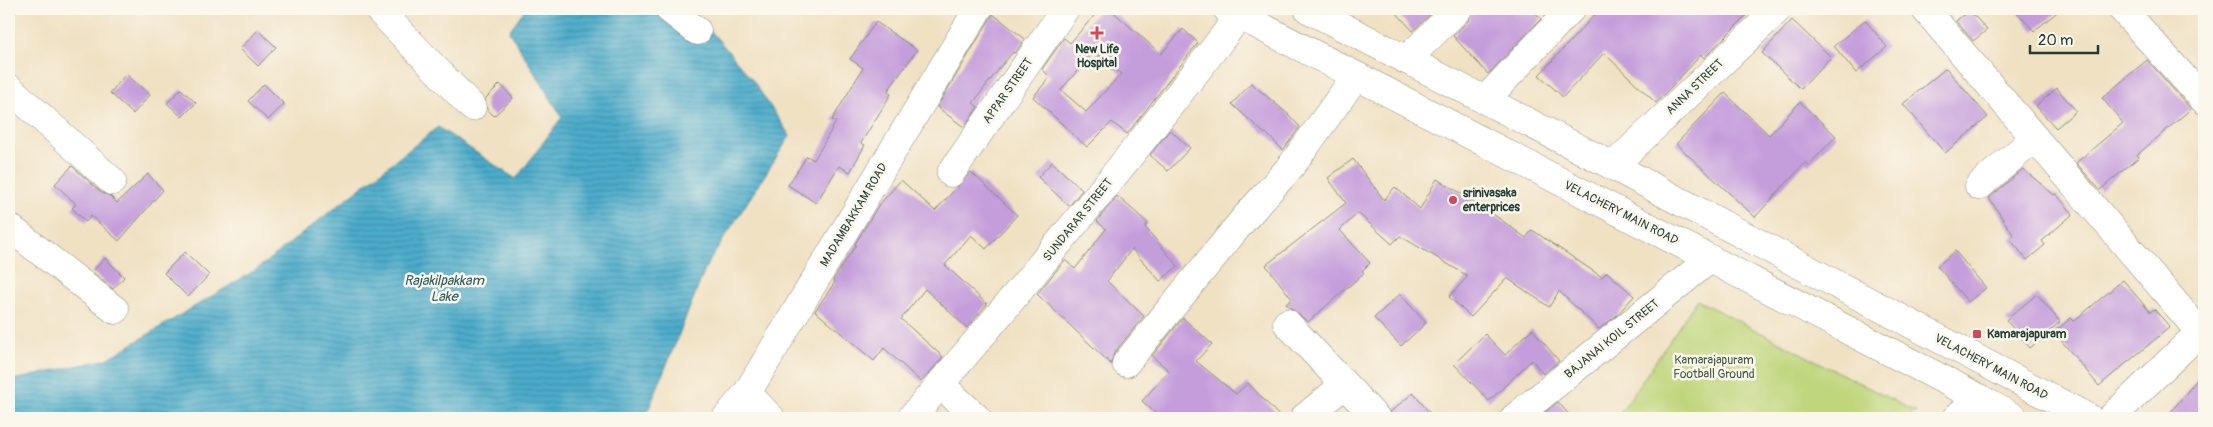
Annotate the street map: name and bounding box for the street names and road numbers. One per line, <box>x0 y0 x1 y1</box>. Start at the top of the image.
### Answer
street label: APPAR STREET <box>980 55 1036 127</box>
street label: ANNA STREET <box>1663 56 1727 118</box>
street label: MADAMBAKKAM ROAD <box>817 160 891 270</box>
street label: SUNDARAR STREET <box>1040 175 1116 265</box>
street label: VELACHERY MAIN ROAD <box>1561 178 1681 249</box>
street label: BAJANAI KOIL STREET <box>1562 296 1663 382</box>
street label: VELACHERY MAIN ROAD <box>1932 331 2051 403</box>

